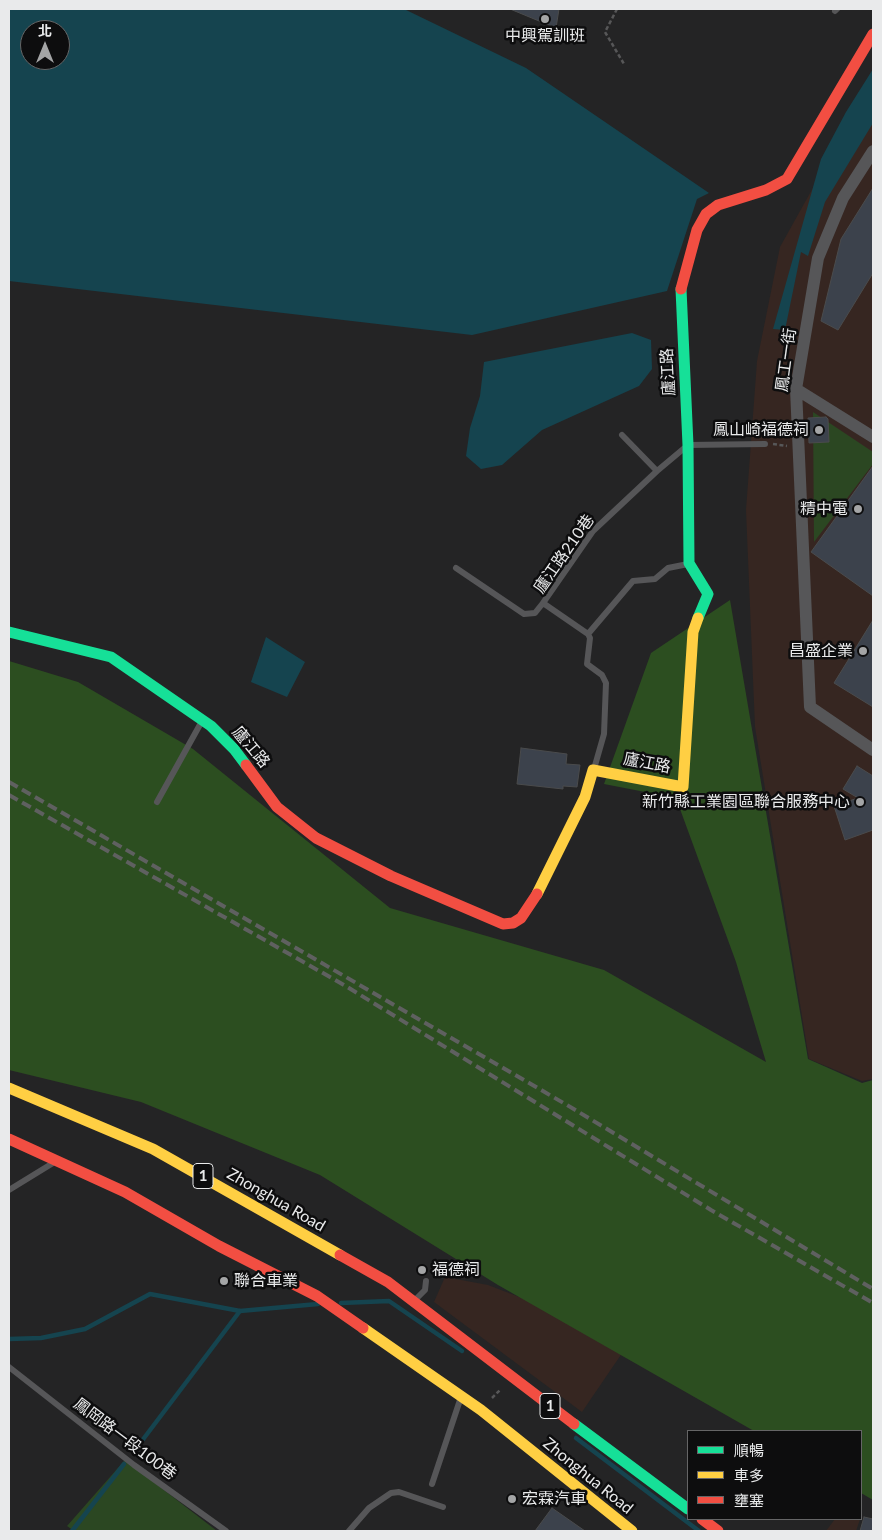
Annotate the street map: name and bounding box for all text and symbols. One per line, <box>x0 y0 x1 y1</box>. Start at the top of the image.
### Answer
marker: 中興駕訓班 <box>539 13 551 25</box>
north arrow <box>20 20 70 70</box>
text: 北 <box>38 22 52 39</box>
place label: 中興駕訓班 <box>505 26 585 46</box>
street label: 鳳工一街 <box>772 327 800 393</box>
street label: 廬江路 <box>657 348 679 396</box>
place label: 鳳山崎福德祠 <box>713 420 809 440</box>
marker: 鳳山崎福德祠 <box>813 424 825 436</box>
place label: 精中電 <box>800 499 848 519</box>
marker: 精中電 <box>852 503 864 515</box>
street label: 廬江路210巷 <box>530 511 598 597</box>
place label: 昌盛企業 <box>789 641 853 661</box>
marker: 昌盛企業 <box>857 645 869 657</box>
street label: 廬江路 <box>228 722 274 772</box>
street label: 廬江路 <box>622 749 672 777</box>
place label: 新竹縣工業園區聯合服務中心 <box>642 792 850 812</box>
marker: 新竹縣工業園區聯合服務中心 <box>854 796 866 808</box>
road number: 1 <box>193 1164 213 1188</box>
street label: Zhonghua Road <box>223 1164 329 1236</box>
place label: 福德祠 <box>432 1260 480 1280</box>
marker: 福德祠 <box>416 1264 428 1276</box>
place label: 聯合車業 <box>234 1271 298 1291</box>
marker: 聯合車業 <box>218 1275 230 1287</box>
street label: 鳳岡路一段100巷 <box>70 1394 180 1484</box>
road number: 1 <box>540 1394 560 1418</box>
legend <box>687 1430 862 1520</box>
street label: Zhonghua Road <box>539 1434 637 1518</box>
text: 順暢 <box>734 1441 764 1459</box>
text: 車多 <box>734 1466 764 1484</box>
place label: 宏霖汽車 <box>522 1489 586 1509</box>
text: 壅塞 <box>734 1491 764 1509</box>
marker: 宏霖汽車 <box>506 1493 518 1505</box>

